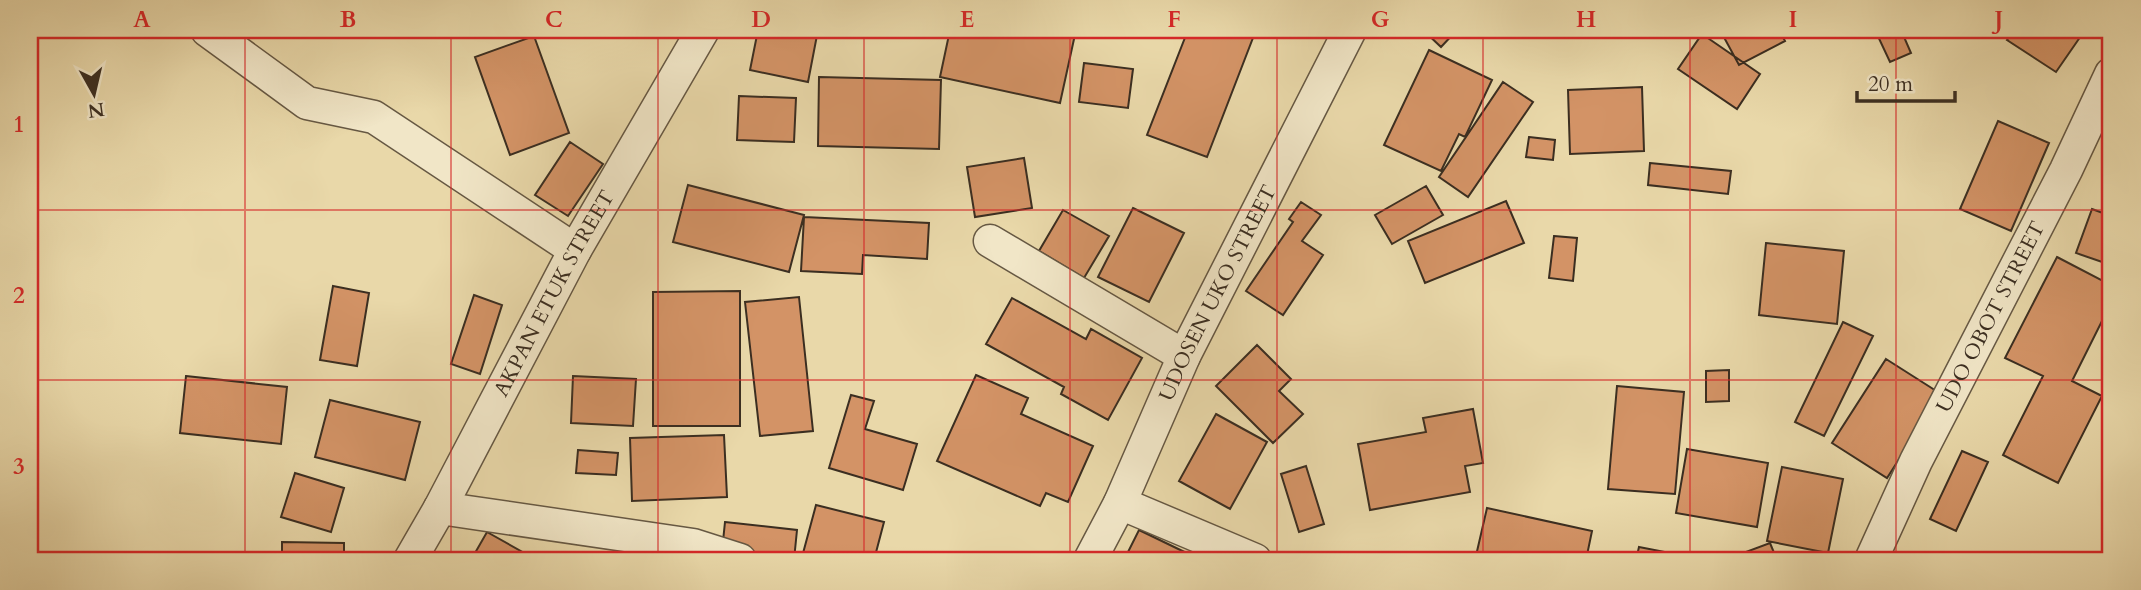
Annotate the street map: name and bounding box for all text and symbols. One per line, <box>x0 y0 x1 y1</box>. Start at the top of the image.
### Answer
text: A <box>133 4 151 35</box>
text: B <box>340 4 356 35</box>
text: C <box>545 4 563 35</box>
text: D <box>751 4 771 35</box>
text: E <box>960 4 974 35</box>
text: F <box>1167 4 1181 35</box>
text: G <box>1371 4 1390 35</box>
text: H <box>1576 4 1596 35</box>
text: I <box>1789 4 1797 35</box>
text: J <box>1992 4 2003 35</box>
north arrow <box>60 60 130 130</box>
scale bar <box>1857 60 1955 104</box>
text: 20 m <box>1868 70 1913 99</box>
text: N <box>86 96 106 124</box>
text: 1 <box>13 109 25 140</box>
street label: UDOSEN UKO STREET <box>1152 180 1283 406</box>
street label: AKPAN ETUK STREET <box>486 185 621 401</box>
street label: UDO OBOT STREET <box>1929 216 2052 417</box>
text: 2 <box>13 280 25 311</box>
text: 3 <box>13 451 25 482</box>

